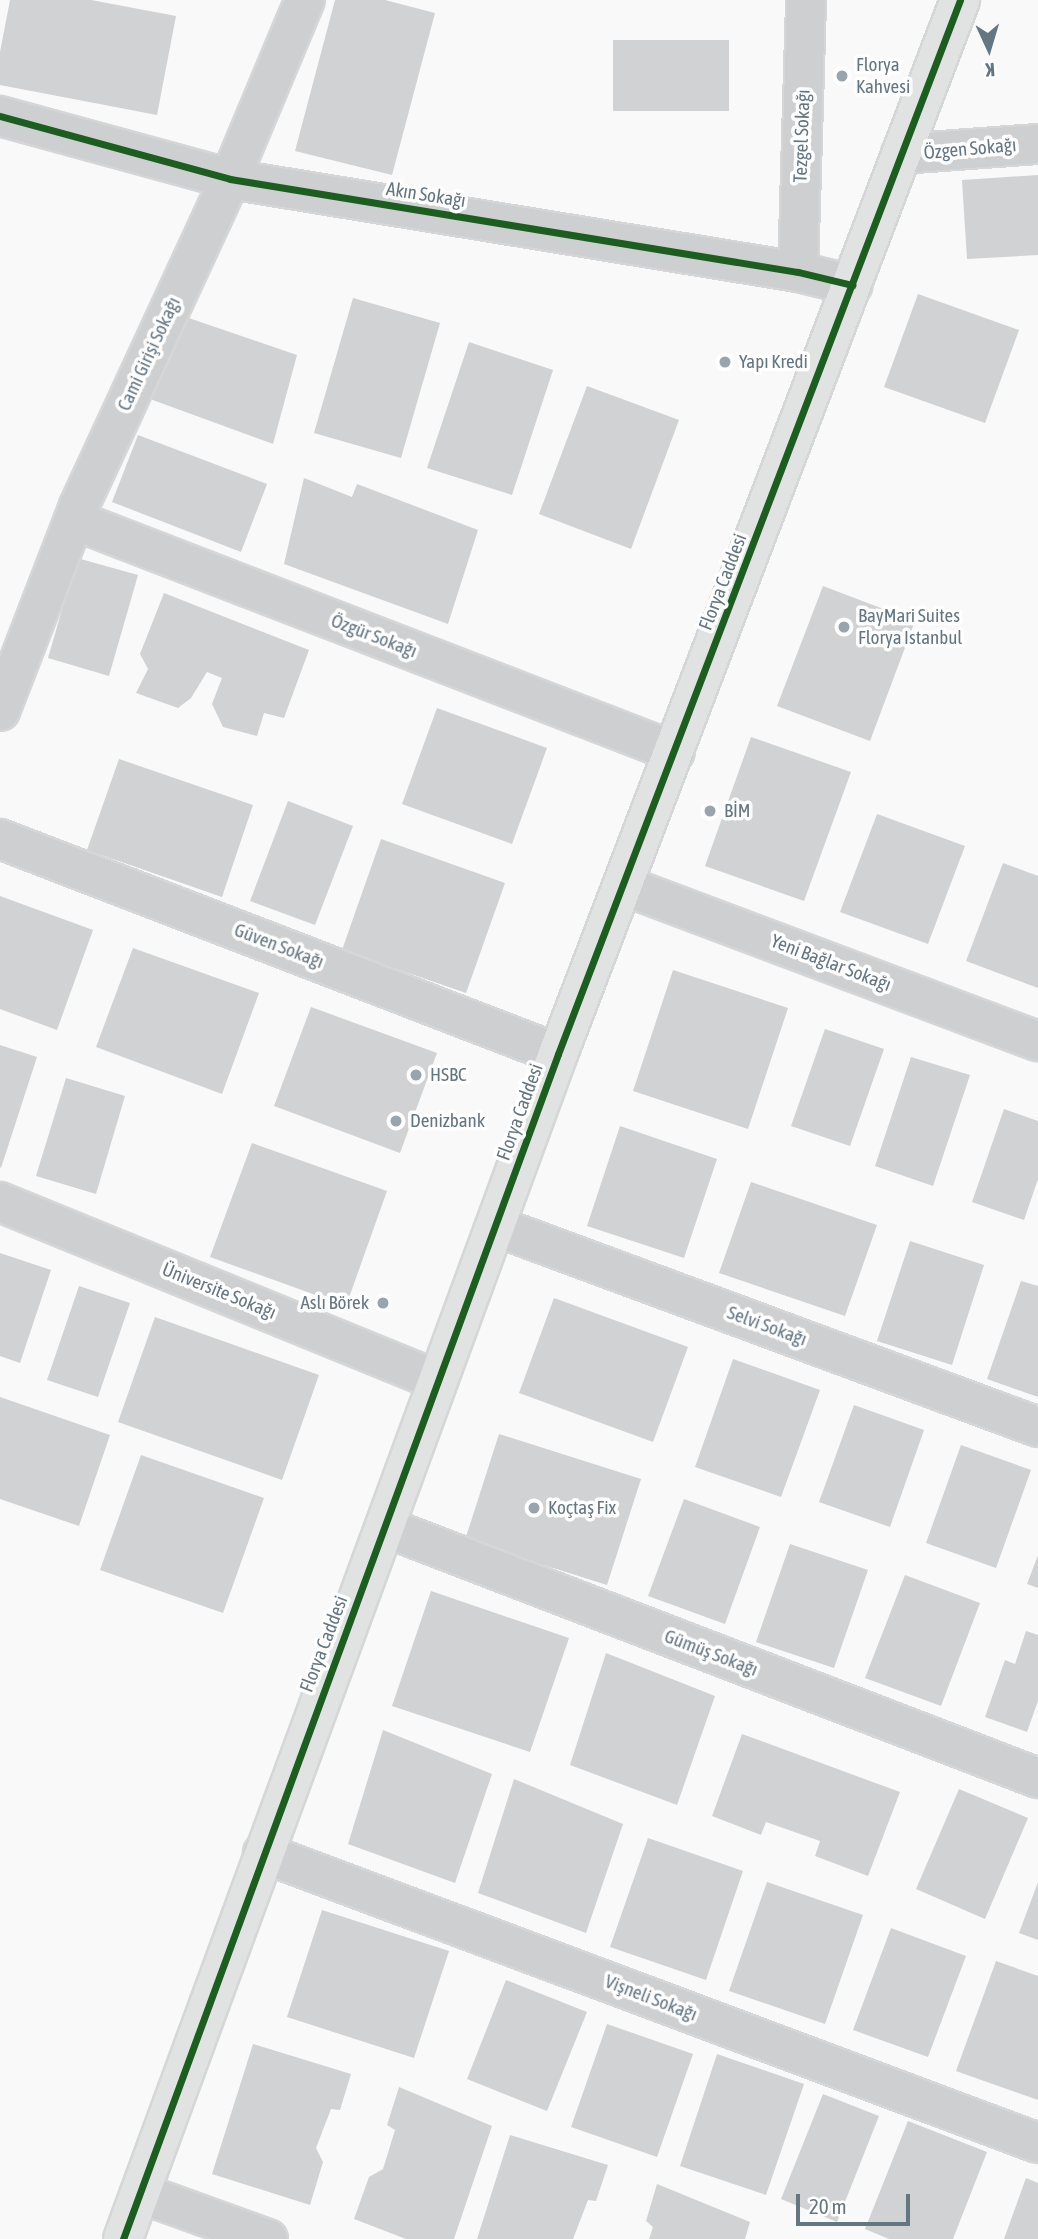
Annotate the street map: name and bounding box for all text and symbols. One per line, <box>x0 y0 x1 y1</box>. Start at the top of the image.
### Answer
north arrow <box>954 14 1024 84</box>
place label: Florya Kahvesi <box>856 54 910 98</box>
text: K <box>985 59 996 81</box>
marker: Florya Kahvesi <box>834 68 850 84</box>
street label: Tezgel Sokağı <box>789 89 815 183</box>
street label: Özgen Sokağı <box>923 134 1017 164</box>
street label: Akın Sokağı <box>385 177 467 213</box>
street label: Cami Girişi Sokağı <box>113 294 185 414</box>
place label: Yapı Kredi <box>739 351 808 373</box>
marker: Yapı Kredi <box>717 354 733 370</box>
street label: Florya Caddesi <box>694 531 752 633</box>
place label: BayMari Suites Florya Istanbul <box>858 605 962 649</box>
street label: Özgür Sokağı <box>328 609 420 663</box>
marker: BayMari Suites Florya Istanbul <box>836 619 852 635</box>
place label: BİM <box>724 800 751 822</box>
marker: BİM <box>702 803 718 819</box>
street label: Güven Sokağı <box>231 919 327 973</box>
street label: Yeni Bağlar Sokağı <box>768 930 894 996</box>
street label: Florya Caddesi <box>492 1061 548 1163</box>
place label: HSBC <box>430 1064 467 1086</box>
marker: HSBC <box>408 1067 424 1083</box>
place label: Denizbank <box>410 1110 485 1132</box>
marker: Denizbank <box>388 1113 404 1129</box>
street label: Üniversite Sokağı <box>159 1258 279 1324</box>
place label: Aslı Börek <box>300 1292 369 1314</box>
marker: Aslı Börek <box>375 1295 391 1311</box>
street label: Selvi Sokağı <box>724 1301 810 1351</box>
place label: Koçtaş Fix <box>548 1497 616 1519</box>
marker: Koçtaş Fix <box>526 1500 542 1516</box>
street label: Florya Caddesi <box>295 1593 353 1695</box>
street label: Gümüş Sokağı <box>661 1625 761 1681</box>
street label: Vişneli Sokağı <box>602 1970 700 2026</box>
scale bar <box>800 2180 914 2224</box>
text: 20 m <box>809 2194 847 2218</box>

